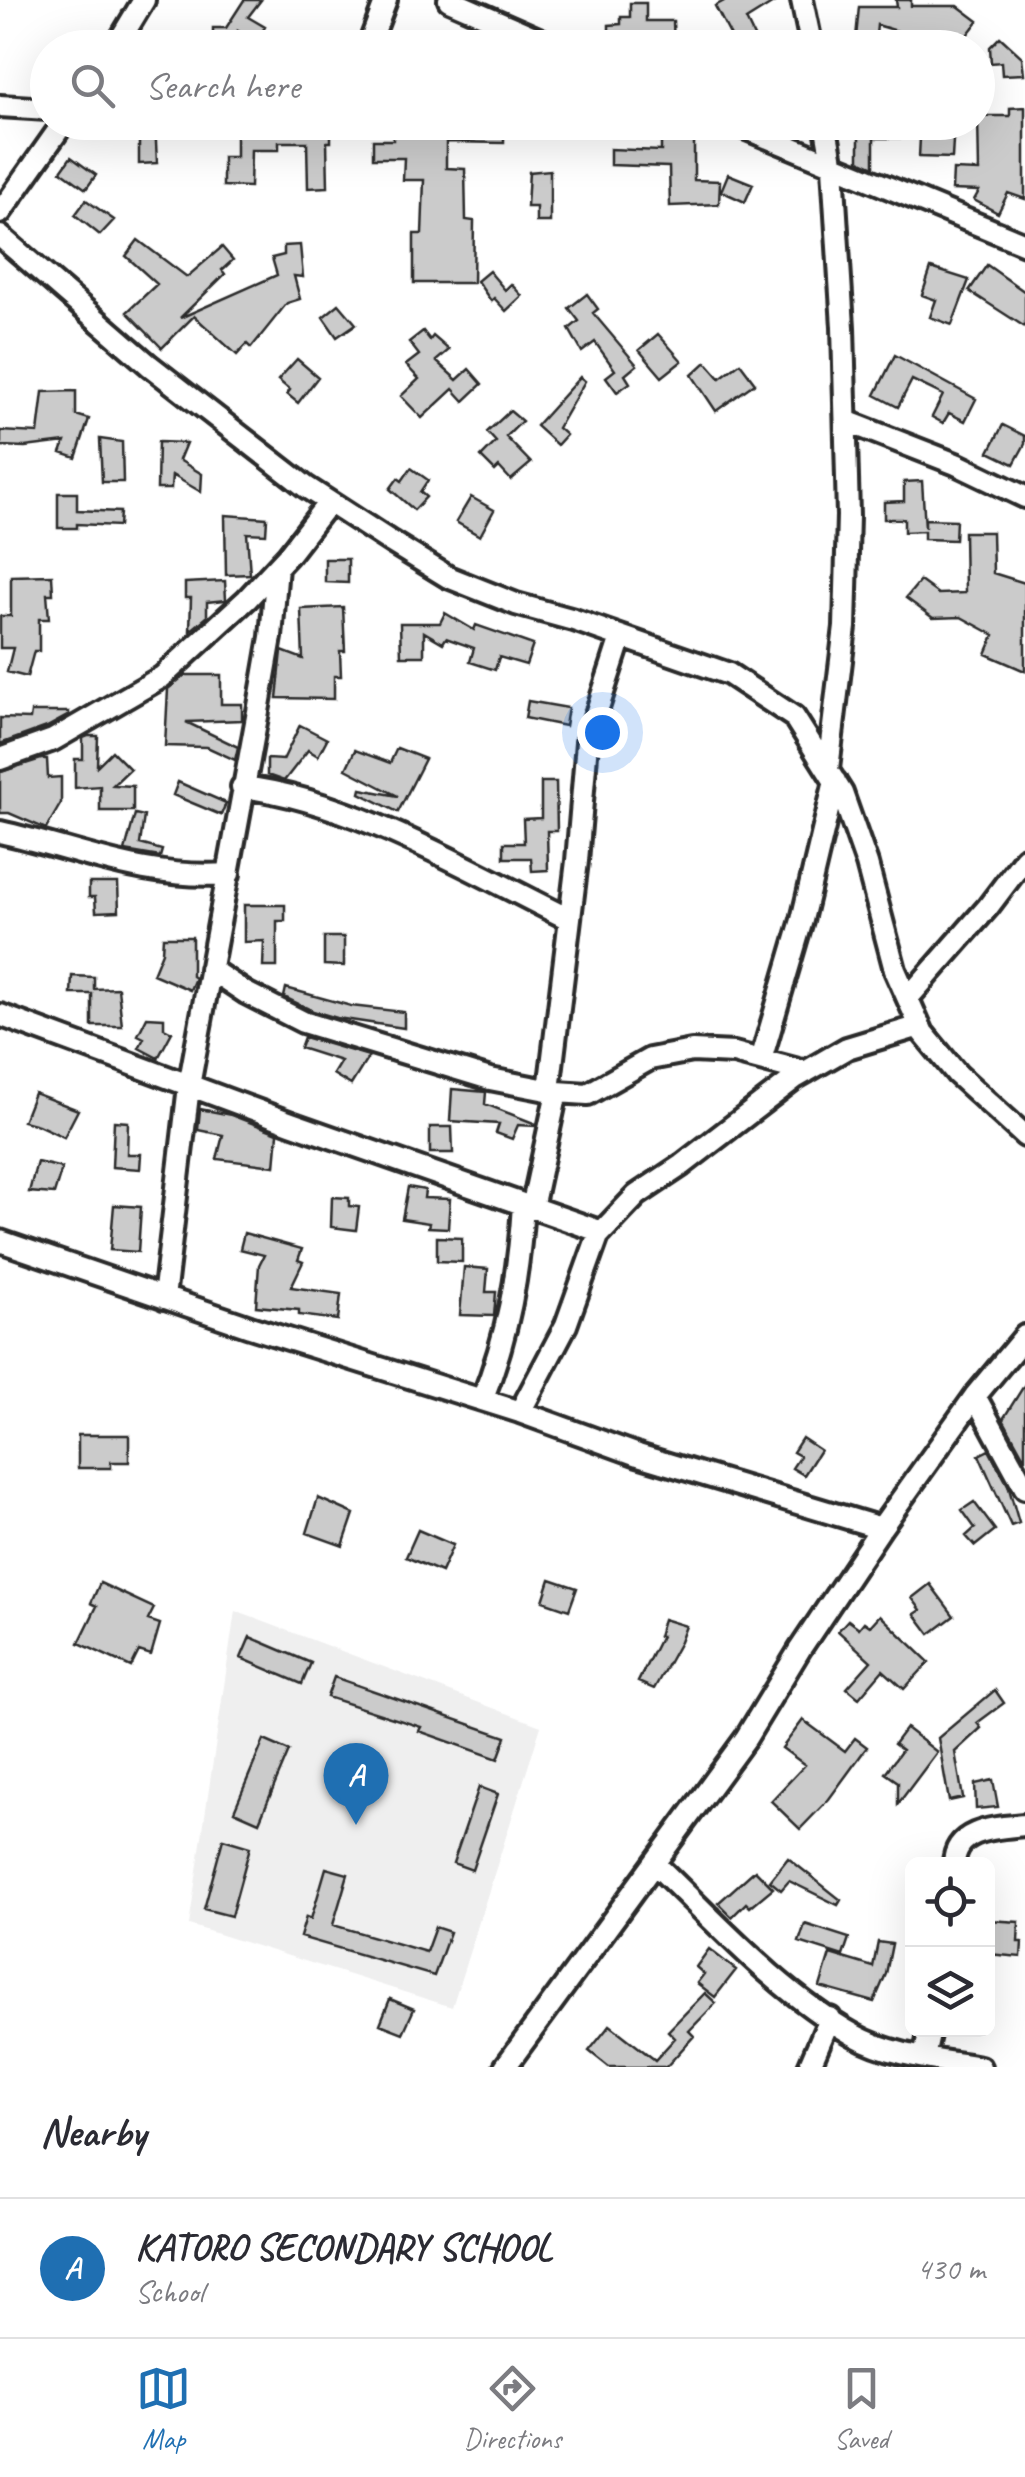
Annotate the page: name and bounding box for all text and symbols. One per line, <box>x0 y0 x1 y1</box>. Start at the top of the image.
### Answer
search box <box>30 30 995 140</box>
icon: search <box>65 58 120 113</box>
text: Search here <box>145 62 300 109</box>
your location <box>577 707 628 758</box>
pin: A <box>324 1742 388 1825</box>
map controls <box>905 1857 995 2037</box>
button: locate <box>905 1857 995 1947</box>
button: layers <box>905 1947 995 2037</box>
text: Nearby <box>40 2106 146 2159</box>
text: KATORO SECONDARY SCHOOL <box>135 2224 552 2271</box>
text: A <box>64 2248 81 2289</box>
text: 430 m <box>916 2248 985 2289</box>
text: School <box>135 2271 204 2312</box>
tab: Map <box>136 2361 191 2456</box>
tab: Directions <box>464 2361 561 2456</box>
tab: Saved <box>834 2361 889 2456</box>

